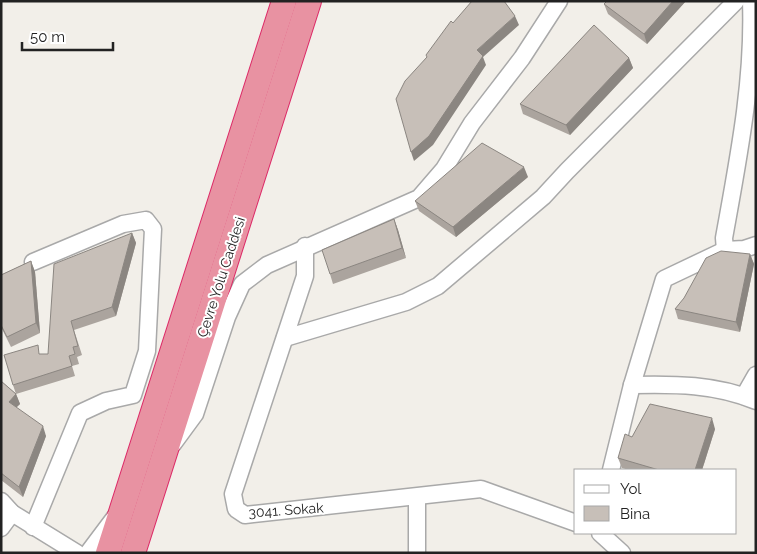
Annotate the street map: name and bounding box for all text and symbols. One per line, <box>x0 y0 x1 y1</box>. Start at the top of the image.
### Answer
scale bar <box>22 20 114 52</box>
text: 50 m <box>30 28 65 46</box>
street label: Çevre Yolu Caddesi <box>194 215 248 339</box>
legend <box>574 469 737 534</box>
text: Yol <box>620 480 642 498</box>
street label: 3041. Sokak <box>248 499 325 521</box>
text: Bina <box>620 505 650 523</box>

